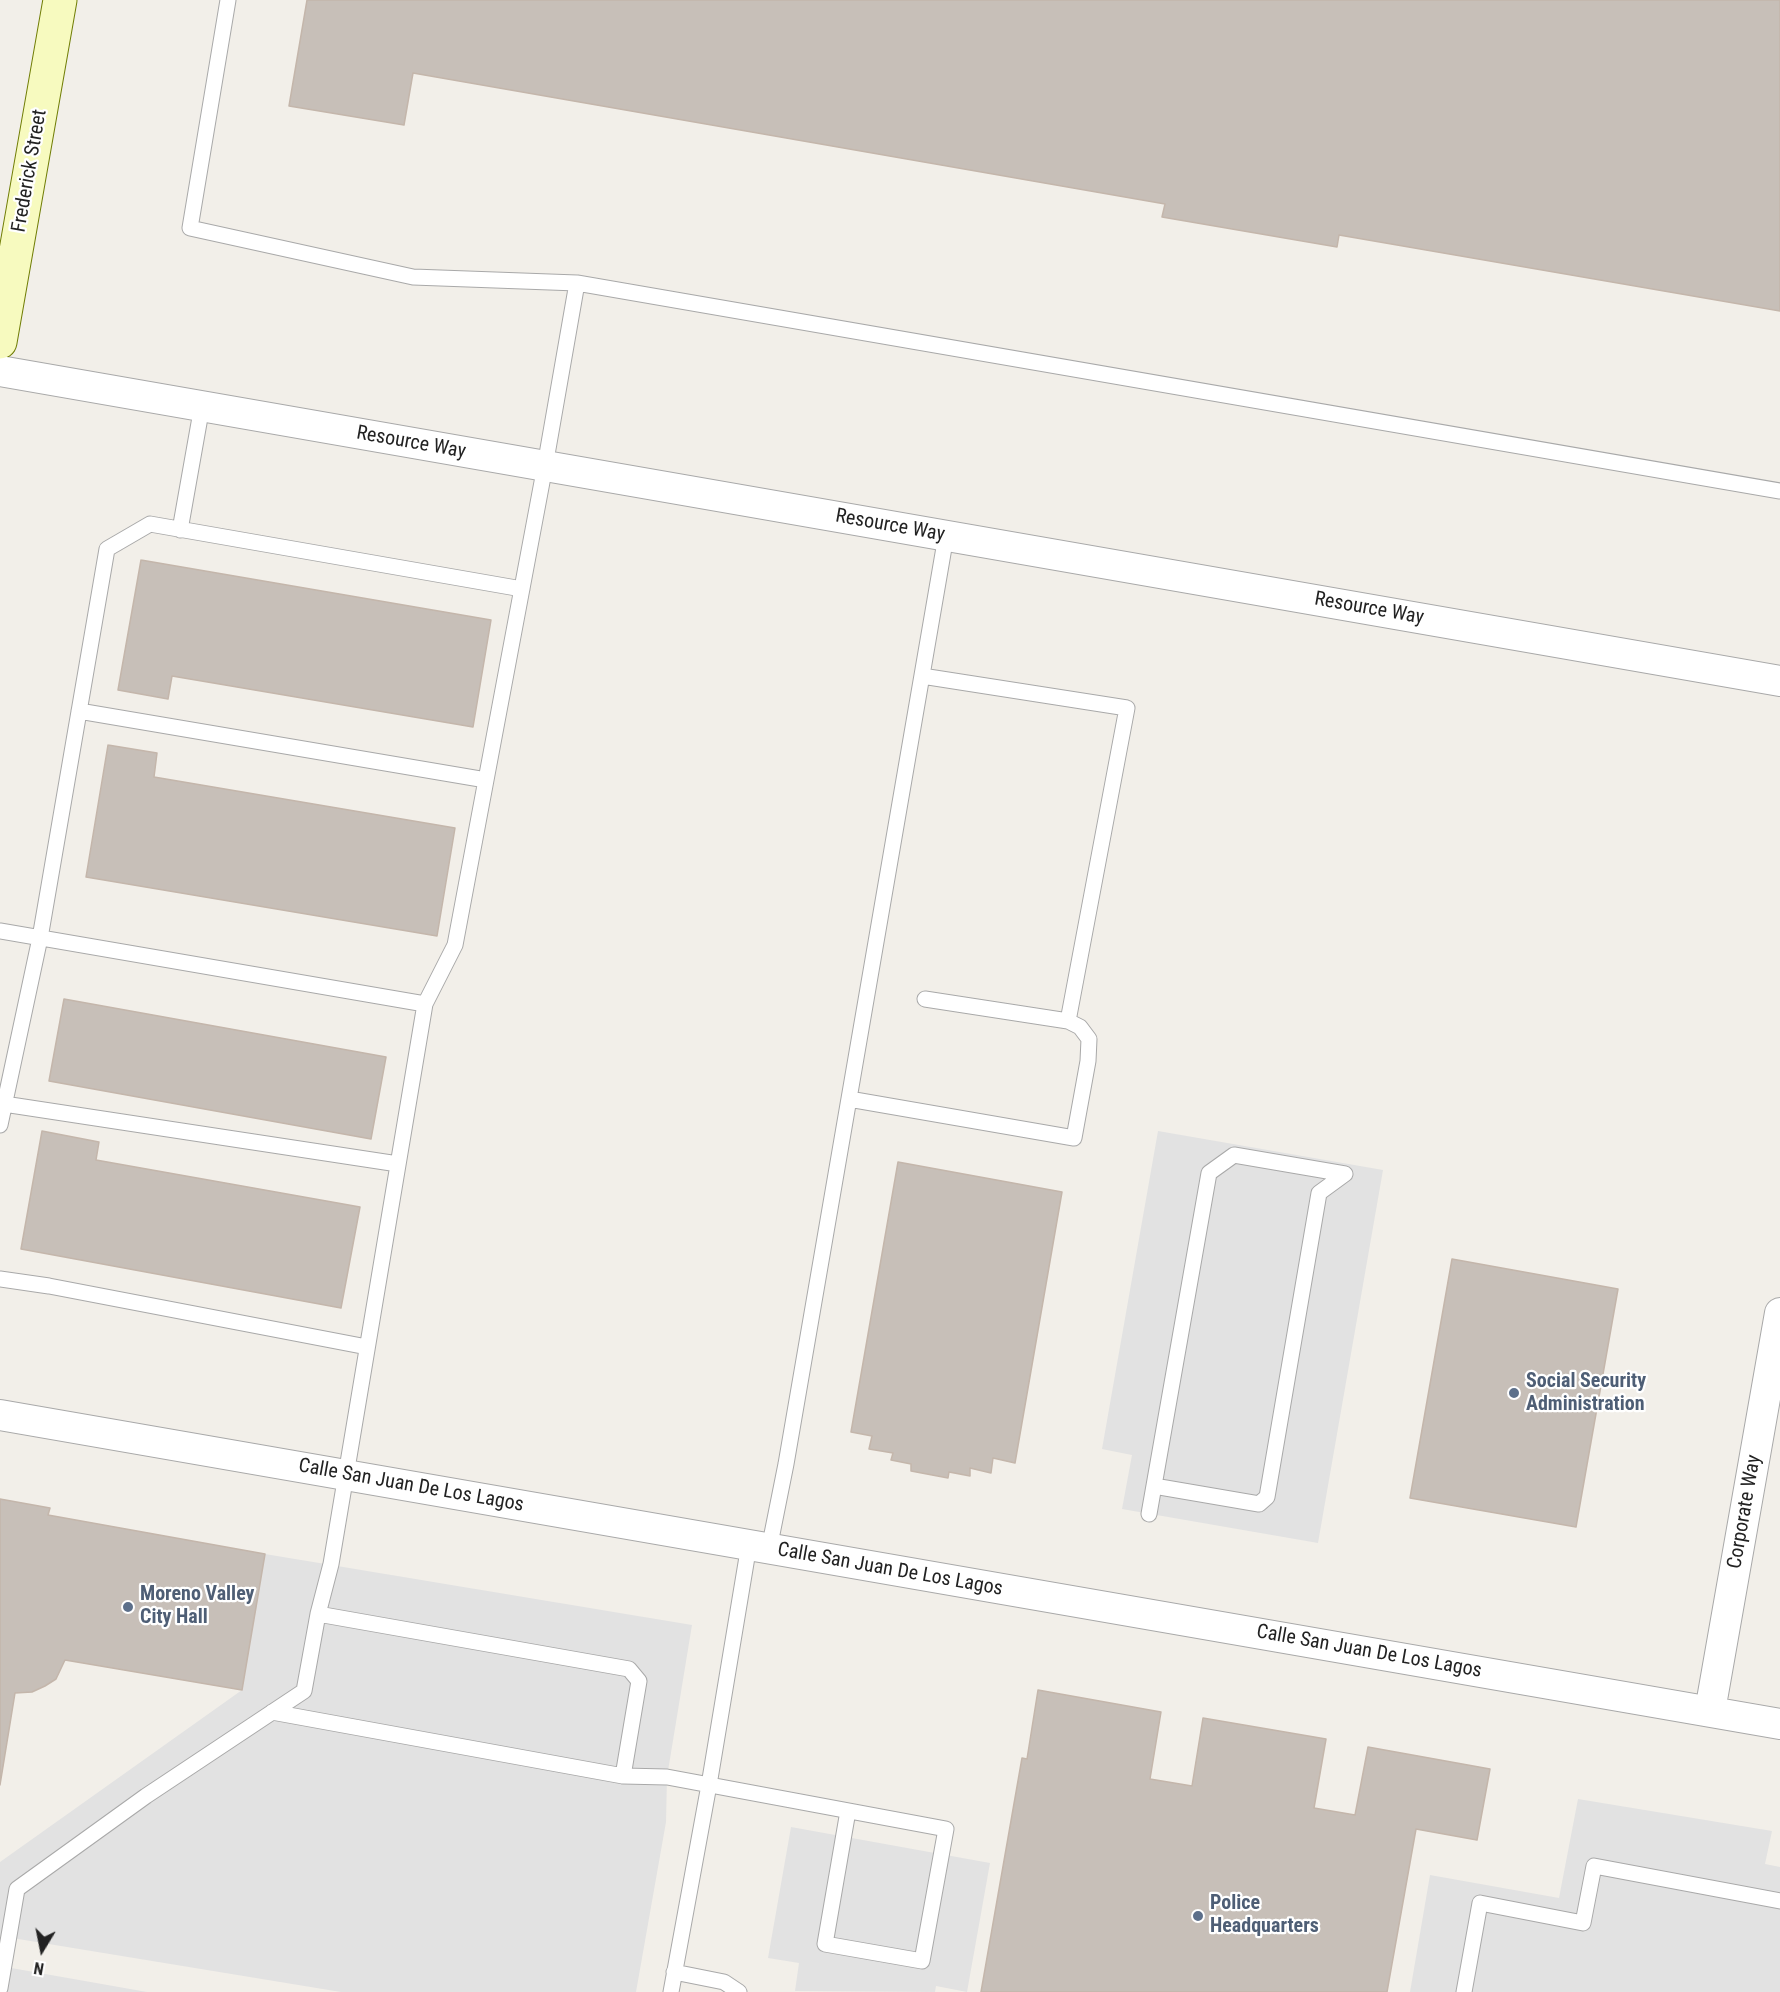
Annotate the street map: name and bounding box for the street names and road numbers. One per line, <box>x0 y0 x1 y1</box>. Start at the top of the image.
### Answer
street label: Frederick Street <box>7 108 53 234</box>
street label: Resource Way <box>354 422 468 464</box>
street label: Resource Way <box>833 505 947 547</box>
street label: Resource Way <box>1312 588 1426 630</box>
street label: Corporate Way <box>1723 1453 1767 1571</box>
street label: Calle San Juan De Los Lagos <box>297 1454 525 1518</box>
street label: Calle San Juan De Los Lagos <box>776 1538 1004 1602</box>
street label: Calle San Juan De Los Lagos <box>1255 1620 1483 1684</box>

